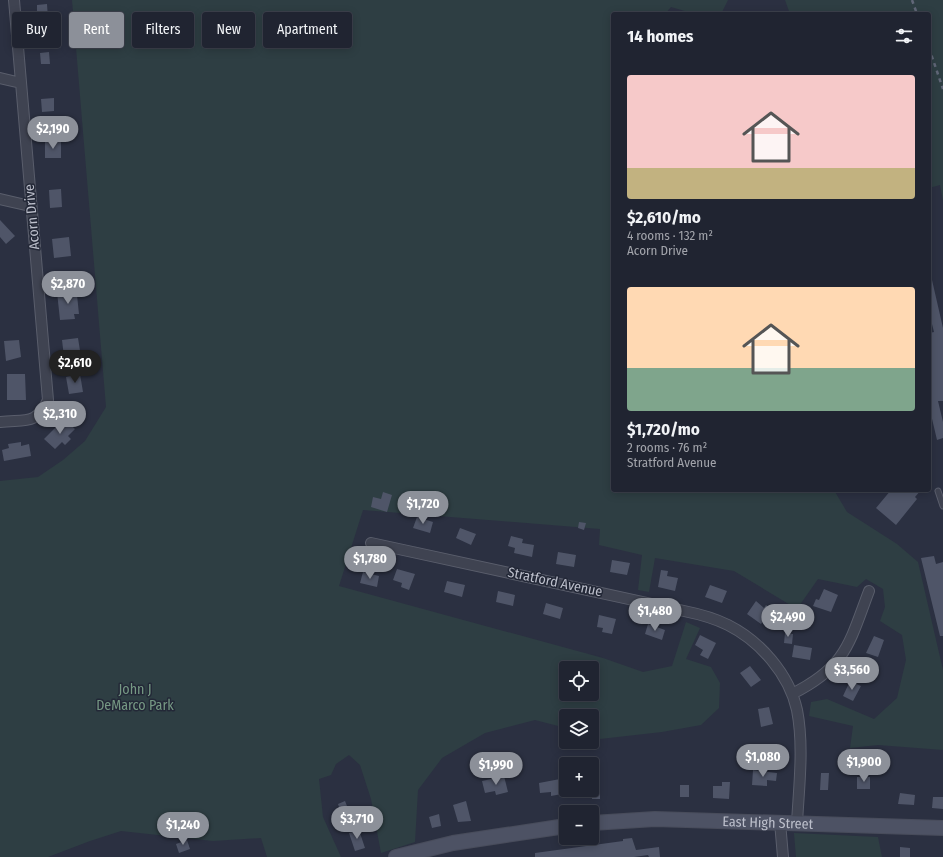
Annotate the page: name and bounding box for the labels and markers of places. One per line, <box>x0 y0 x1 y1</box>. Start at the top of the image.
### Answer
pin: $2,190 <box>20 116 86 150</box>
pin: $2,870 <box>35 271 101 305</box>
pin: $2,610 <box>42 350 108 384</box>
pin: $2,310 <box>27 401 93 435</box>
pin: $1,720 <box>390 491 456 525</box>
pin: $1,780 <box>337 546 403 580</box>
pin: $1,480 <box>622 598 688 632</box>
pin: $2,490 <box>755 604 821 638</box>
pin: $3,560 <box>819 657 885 691</box>
pin: $1,080 <box>730 744 796 778</box>
pin: $1,900 <box>831 749 897 783</box>
pin: $1,990 <box>463 752 529 786</box>
pin: $3,710 <box>324 806 390 840</box>
pin: $1,240 <box>150 812 216 846</box>

